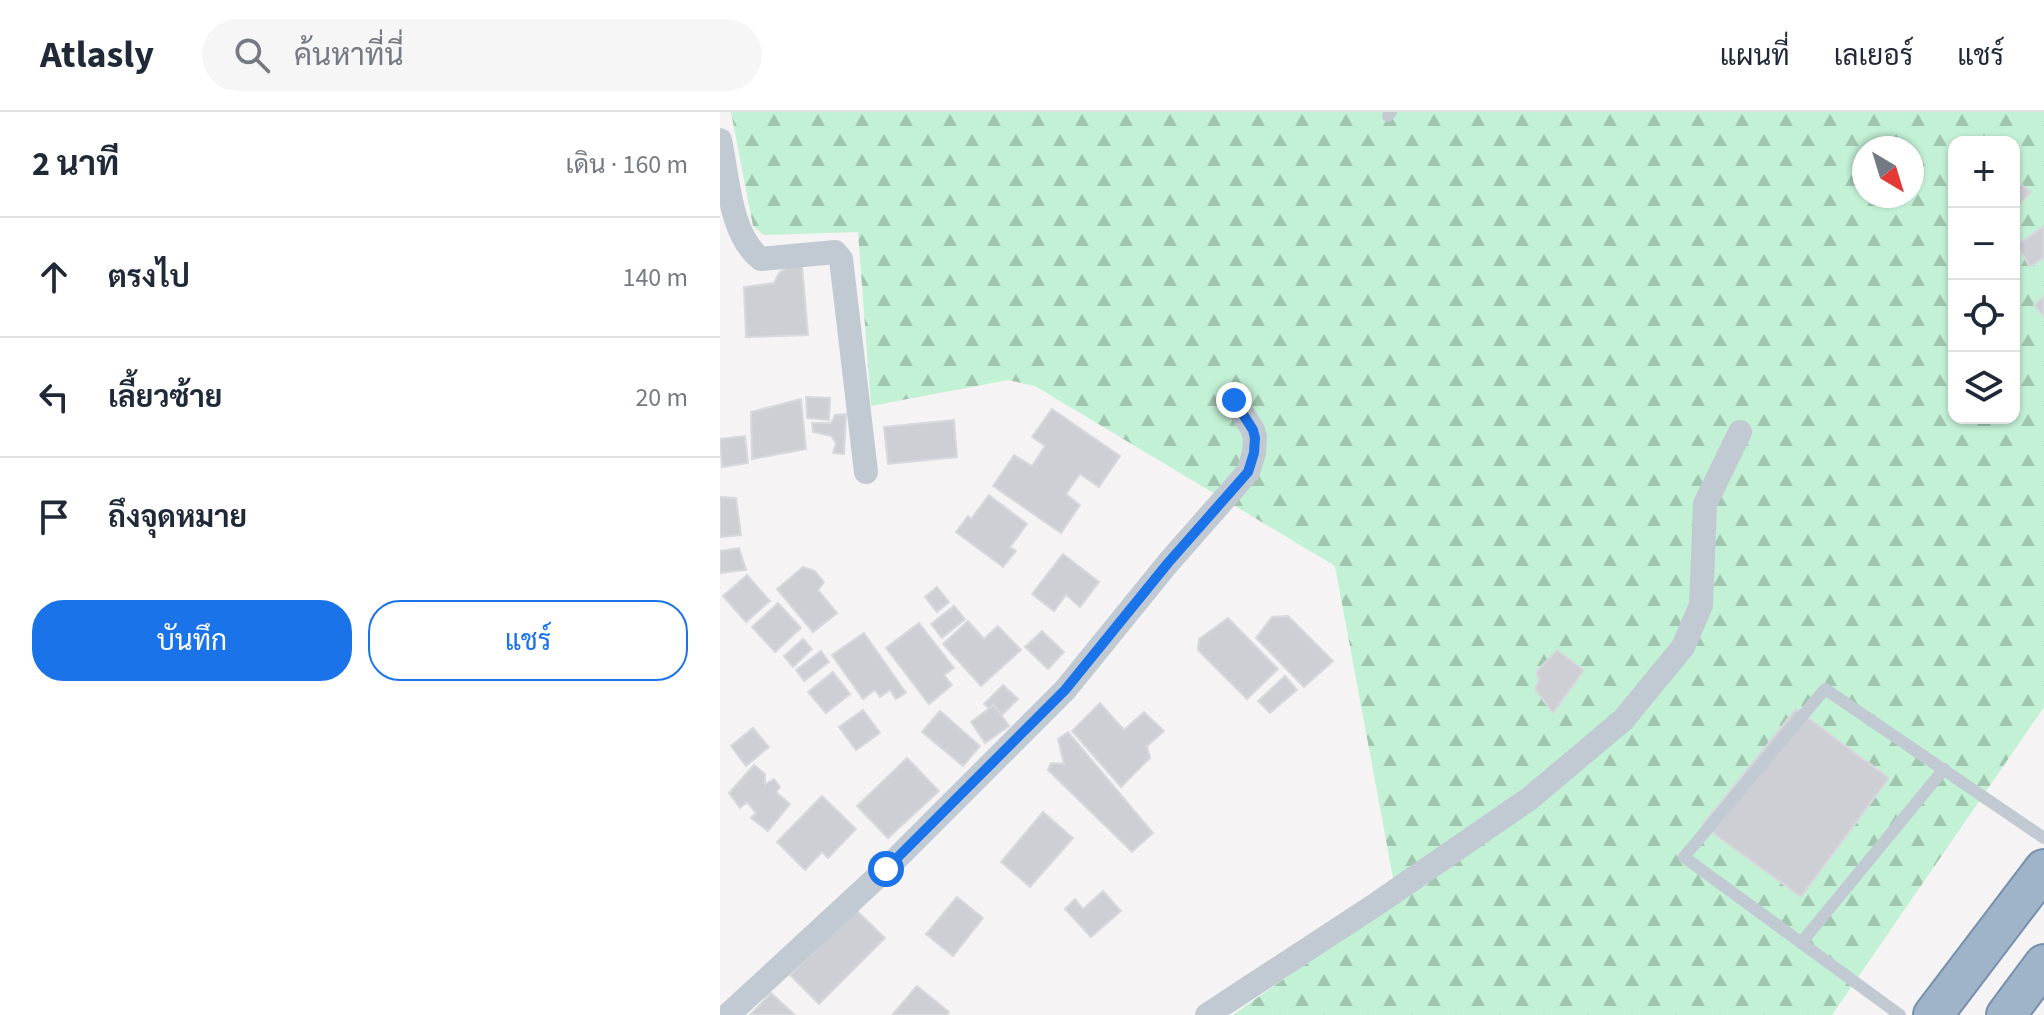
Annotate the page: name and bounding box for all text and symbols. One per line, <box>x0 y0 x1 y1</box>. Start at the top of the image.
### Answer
search box <box>202 19 762 91</box>
text: Atlasly <box>40 28 154 82</box>
icon: search <box>230 33 274 77</box>
text: ค้นหาที่นี่ <box>294 34 404 77</box>
text: แผนที่ <box>1720 36 1790 76</box>
text: เลเยอร์ <box>1834 36 1913 76</box>
text: แชร์ <box>1957 36 2004 76</box>
north arrow <box>1852 136 1924 208</box>
map controls <box>1948 136 2020 424</box>
button: + <box>1948 136 2020 208</box>
text: 2 นาที <box>32 140 119 189</box>
text: เดิน · 160 m <box>566 146 688 183</box>
button: − <box>1948 208 2020 280</box>
icon: ahead <box>32 255 76 299</box>
text: ตรงไป <box>108 256 190 299</box>
text: 140 m <box>622 259 688 296</box>
button: locate <box>1948 280 2020 352</box>
button: layers <box>1948 352 2020 424</box>
icon: left <box>32 375 76 419</box>
text: เลี้ยวซ้าย <box>108 376 222 419</box>
text: 20 m <box>635 379 688 416</box>
route end <box>1216 382 1252 418</box>
icon: arrive <box>32 495 76 539</box>
text: ถึงจุดหมาย <box>108 496 247 539</box>
button: บันทึก <box>32 600 352 681</box>
button: แชร์ <box>368 600 688 681</box>
route start <box>868 851 904 887</box>

